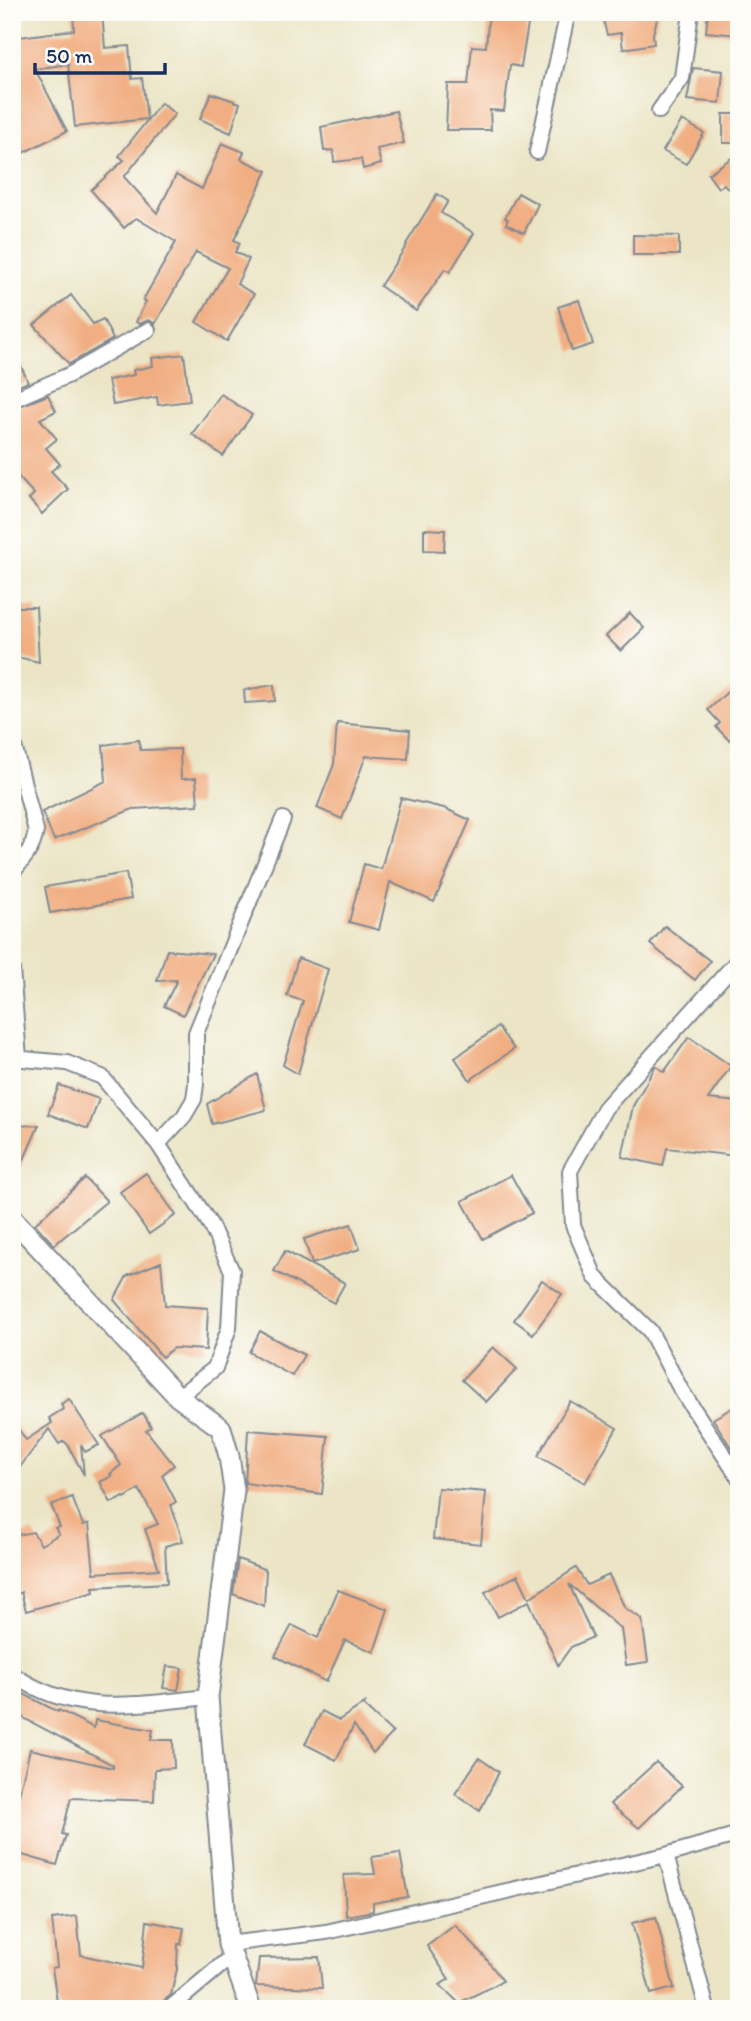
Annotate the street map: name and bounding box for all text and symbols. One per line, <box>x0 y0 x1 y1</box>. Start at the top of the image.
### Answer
scale bar <box>35 32 164 76</box>
text: 50 m <box>46 43 93 68</box>

